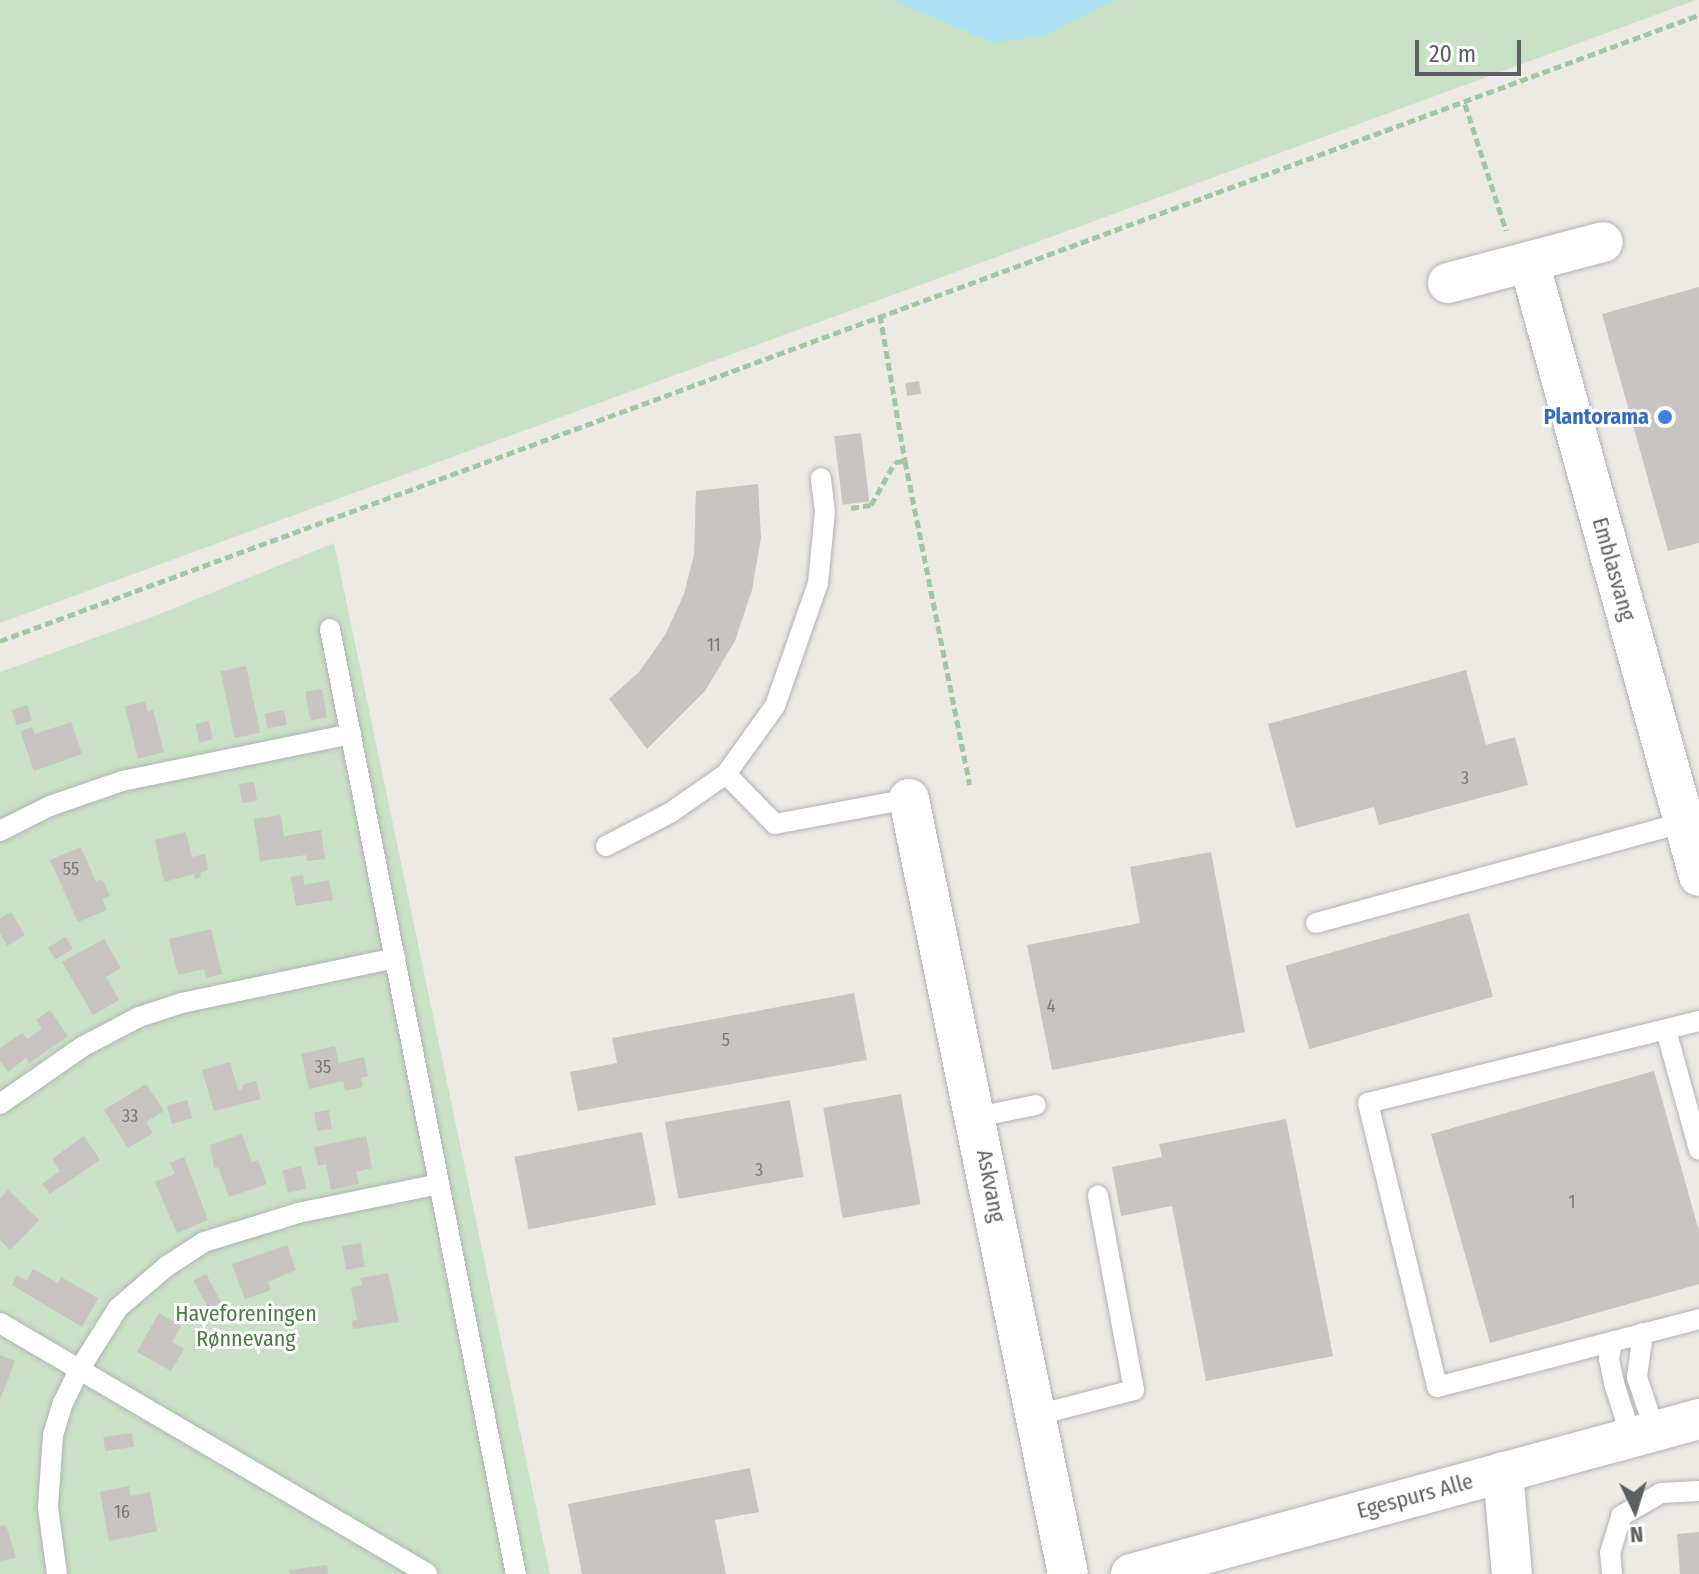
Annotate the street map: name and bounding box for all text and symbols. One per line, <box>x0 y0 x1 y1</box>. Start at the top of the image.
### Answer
scale bar <box>1419 24 1525 74</box>
text: 20 m <box>1429 40 1476 68</box>
place label: Plantorama <box>1544 404 1649 430</box>
marker: Plantorama <box>1656 408 1674 426</box>
street label: Emblasvang <box>1587 514 1641 624</box>
house number: 11 <box>707 634 721 656</box>
house number: 3 <box>1461 767 1469 789</box>
house number: 55 <box>63 858 79 880</box>
house number: 4 <box>1047 995 1055 1017</box>
house number: 5 <box>722 1029 730 1051</box>
house number: 35 <box>315 1056 331 1078</box>
house number: 33 <box>122 1105 138 1127</box>
street label: Askvang <box>971 1147 1011 1225</box>
house number: 3 <box>755 1159 763 1181</box>
house number: 1 <box>1568 1191 1576 1213</box>
park label: Haveforeningen Rønnevang <box>175 1300 317 1352</box>
street label: Egespurs Alle <box>1354 1468 1476 1524</box>
north arrow <box>1595 1470 1675 1550</box>
house number: 16 <box>114 1501 130 1523</box>
text: N <box>1629 1521 1644 1548</box>

